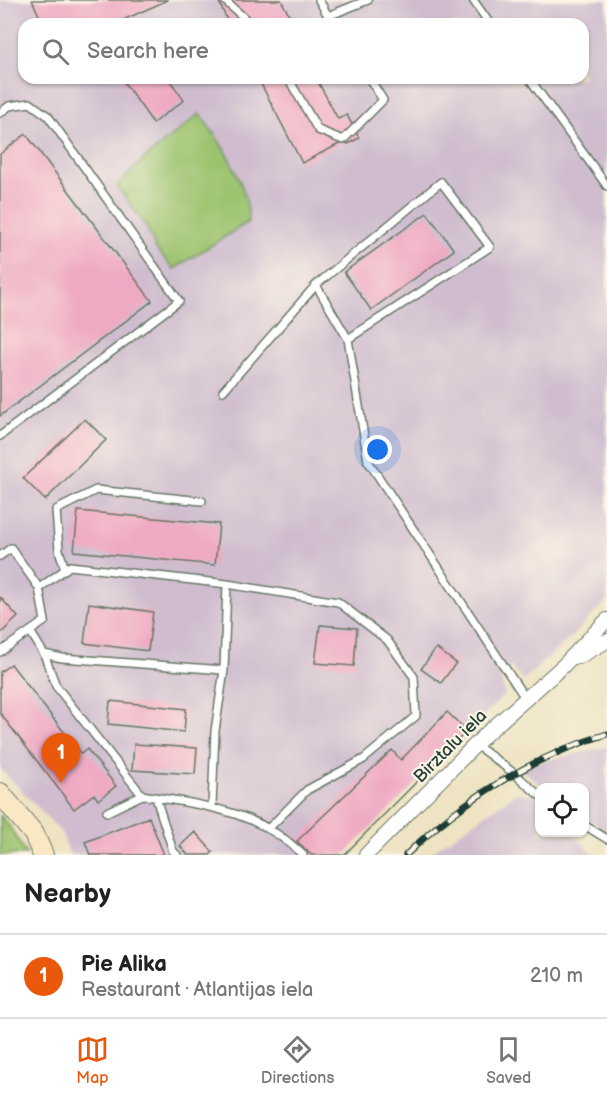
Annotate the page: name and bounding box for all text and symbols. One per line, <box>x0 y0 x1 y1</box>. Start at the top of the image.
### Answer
search box <box>18 18 589 84</box>
icon: search <box>39 35 72 68</box>
text: Search here <box>87 38 209 65</box>
your location <box>363 435 392 464</box>
street label: Birztalu iela <box>409 705 491 787</box>
pin: 1 <box>42 734 80 783</box>
map controls <box>535 783 589 837</box>
button: locate <box>535 783 589 837</box>
text: Nearby <box>24 879 111 910</box>
text: Pie Alika <box>81 951 167 978</box>
text: 1 <box>39 964 48 988</box>
text: 210 m <box>530 964 583 988</box>
text: Restaurant · Atlantijas iela <box>81 978 313 1002</box>
tab: Map <box>76 1033 109 1088</box>
tab: Directions <box>261 1033 334 1088</box>
tab: Saved <box>486 1033 531 1088</box>

